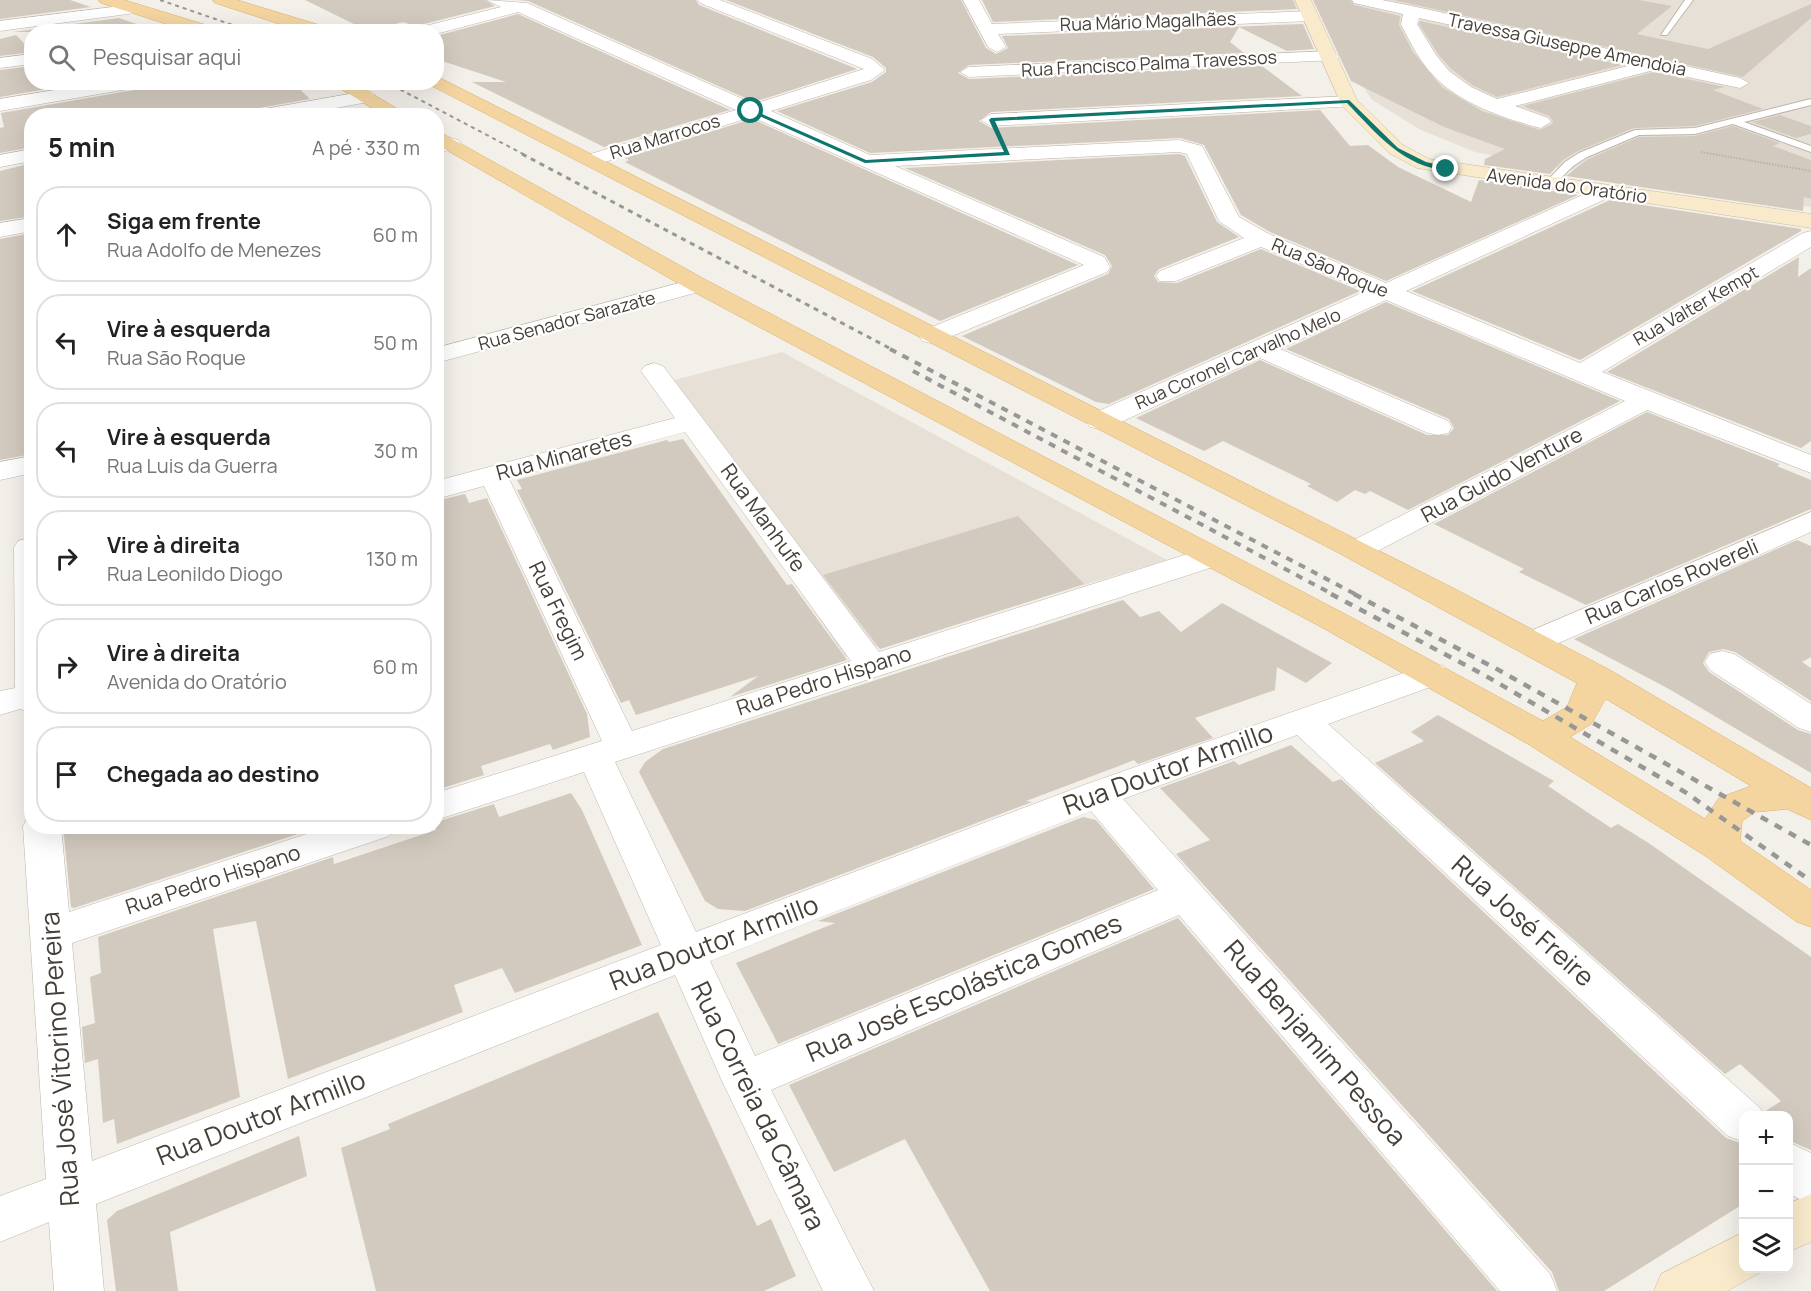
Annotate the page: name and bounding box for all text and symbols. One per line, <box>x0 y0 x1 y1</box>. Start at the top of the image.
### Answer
street label: Rua Mário Magalhães <box>1059 6 1237 36</box>
street label: Travessa Giuseppe Amendoia <box>1446 7 1689 81</box>
search box <box>24 24 444 90</box>
icon: search <box>45 41 78 74</box>
text: Pesquisar aqui <box>93 42 241 72</box>
street label: Rua Francisco Palma Travessos <box>1020 44 1277 82</box>
route start <box>737 97 763 123</box>
street label: Rua Marrocos <box>607 108 723 164</box>
text: 5 min <box>48 129 115 165</box>
text: A pé · 330 m <box>312 134 420 161</box>
route end <box>1432 155 1458 181</box>
street label: Avenida do Oratório <box>1485 162 1649 208</box>
text: Siga em frente <box>107 206 261 236</box>
icon: ahead <box>50 218 83 251</box>
text: 60 m <box>372 221 418 248</box>
street label: Rua São Roque <box>1268 232 1393 303</box>
text: Rua Adolfo de Menezes <box>107 236 321 263</box>
street label: Rua Valter Kempt <box>1629 260 1762 351</box>
street label: Rua Senador Sarazate <box>475 285 658 355</box>
street label: Rua Coronel Carvalho Melo <box>1131 302 1344 414</box>
text: Vire à esquerda <box>107 314 271 344</box>
icon: left <box>50 326 83 359</box>
text: 50 m <box>373 329 418 356</box>
text: Rua São Roque <box>107 344 246 371</box>
street label: Rua Guido Venture <box>1416 420 1587 529</box>
text: Vire à esquerda <box>107 422 271 452</box>
street label: Rua Minaretes <box>493 423 635 487</box>
icon: left <box>50 434 83 467</box>
text: 30 m <box>374 437 418 464</box>
text: Rua Luis da Guerra <box>107 452 278 479</box>
street label: Rua Manhufe <box>715 458 813 577</box>
text: Vire à direita <box>107 530 240 560</box>
street label: Rua Carlos Rovereli <box>1581 532 1762 630</box>
icon: right <box>50 542 83 575</box>
text: 130 m <box>366 545 418 572</box>
street label: Rua Fregim <box>523 556 595 665</box>
text: Rua Leonildo Diogo <box>107 560 283 587</box>
text: Vire à direita <box>107 638 240 668</box>
street label: Rua Pedro Hispano <box>733 639 915 722</box>
icon: right <box>50 650 83 683</box>
text: 60 m <box>372 653 418 680</box>
text: Avenida do Oratório <box>107 668 287 695</box>
street label: Rua Doutor Armillo <box>1058 713 1278 823</box>
icon: arrive <box>50 758 83 791</box>
text: Chegada ao destino <box>107 759 319 789</box>
street label: Rua Pedro Hispano <box>122 838 304 921</box>
street label: Rua José Freire <box>1445 846 1603 994</box>
street label: Rua Doutor Armillo <box>604 886 823 998</box>
street label: Rua José Escolástica Gomes <box>800 904 1127 1070</box>
street label: Rua José Vitorino Pereira <box>31 911 87 1208</box>
street label: Rua Benjamim Pessoa <box>1216 932 1415 1153</box>
street label: Rua Correia da Câmara <box>683 975 835 1236</box>
street label: Rua Doutor Armillo <box>151 1061 370 1173</box>
map controls <box>1739 1111 1793 1273</box>
button: + <box>1739 1111 1793 1165</box>
button: − <box>1739 1165 1793 1219</box>
button: layers <box>1739 1219 1793 1273</box>

